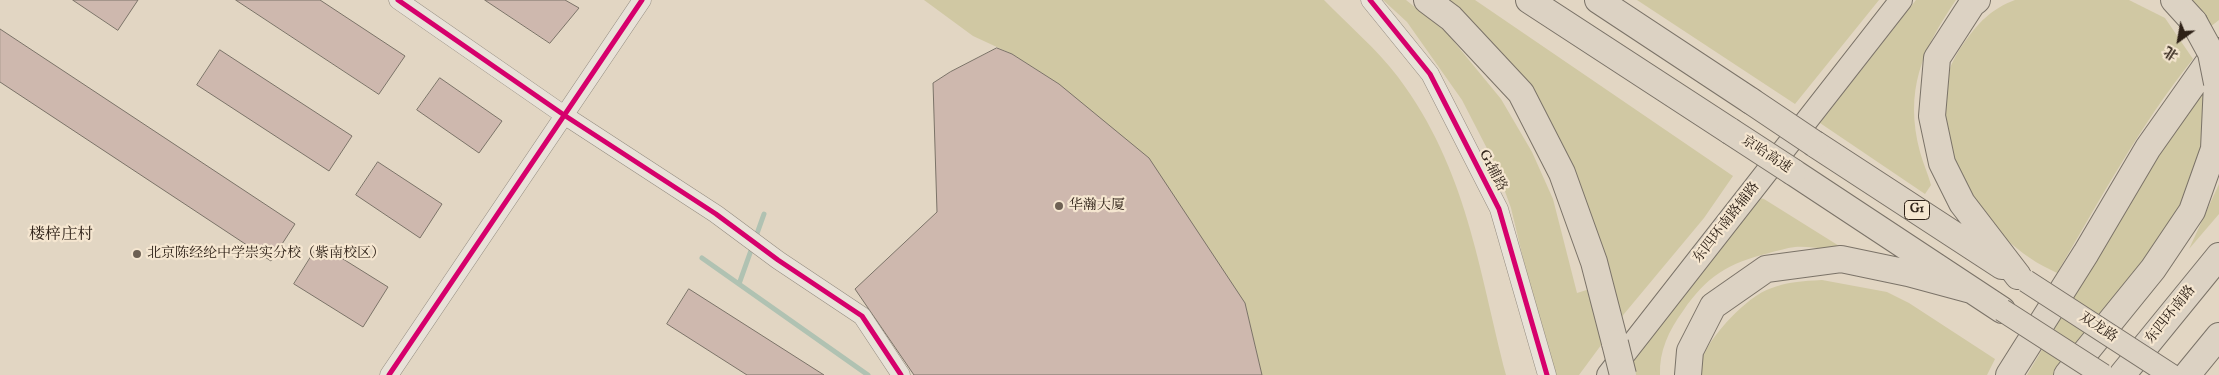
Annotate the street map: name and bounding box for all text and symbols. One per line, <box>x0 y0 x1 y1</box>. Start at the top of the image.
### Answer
north arrow <box>2154 15 2204 65</box>
text: 北 <box>2160 41 2182 64</box>
street label: 京哈高速 <box>1738 133 1794 177</box>
street label: G1辅路 <box>1474 147 1510 195</box>
street label: 东四环南路辅路 <box>1690 179 1764 267</box>
place label: 华瀚大厦 <box>1069 198 1125 214</box>
marker: 华瀚大厦 <box>1053 200 1065 212</box>
road number: G1 <box>1904 200 1930 220</box>
district label: 楼梓庄村 <box>29 226 93 246</box>
place label: 北京陈经纶中学崇实分校（紫南校区） <box>147 246 385 262</box>
marker: 北京陈经纶中学崇实分校（紫南校区） <box>131 248 143 260</box>
street label: 东四环南路 <box>2142 283 2200 347</box>
street label: 双龙路 <box>2076 310 2120 346</box>

